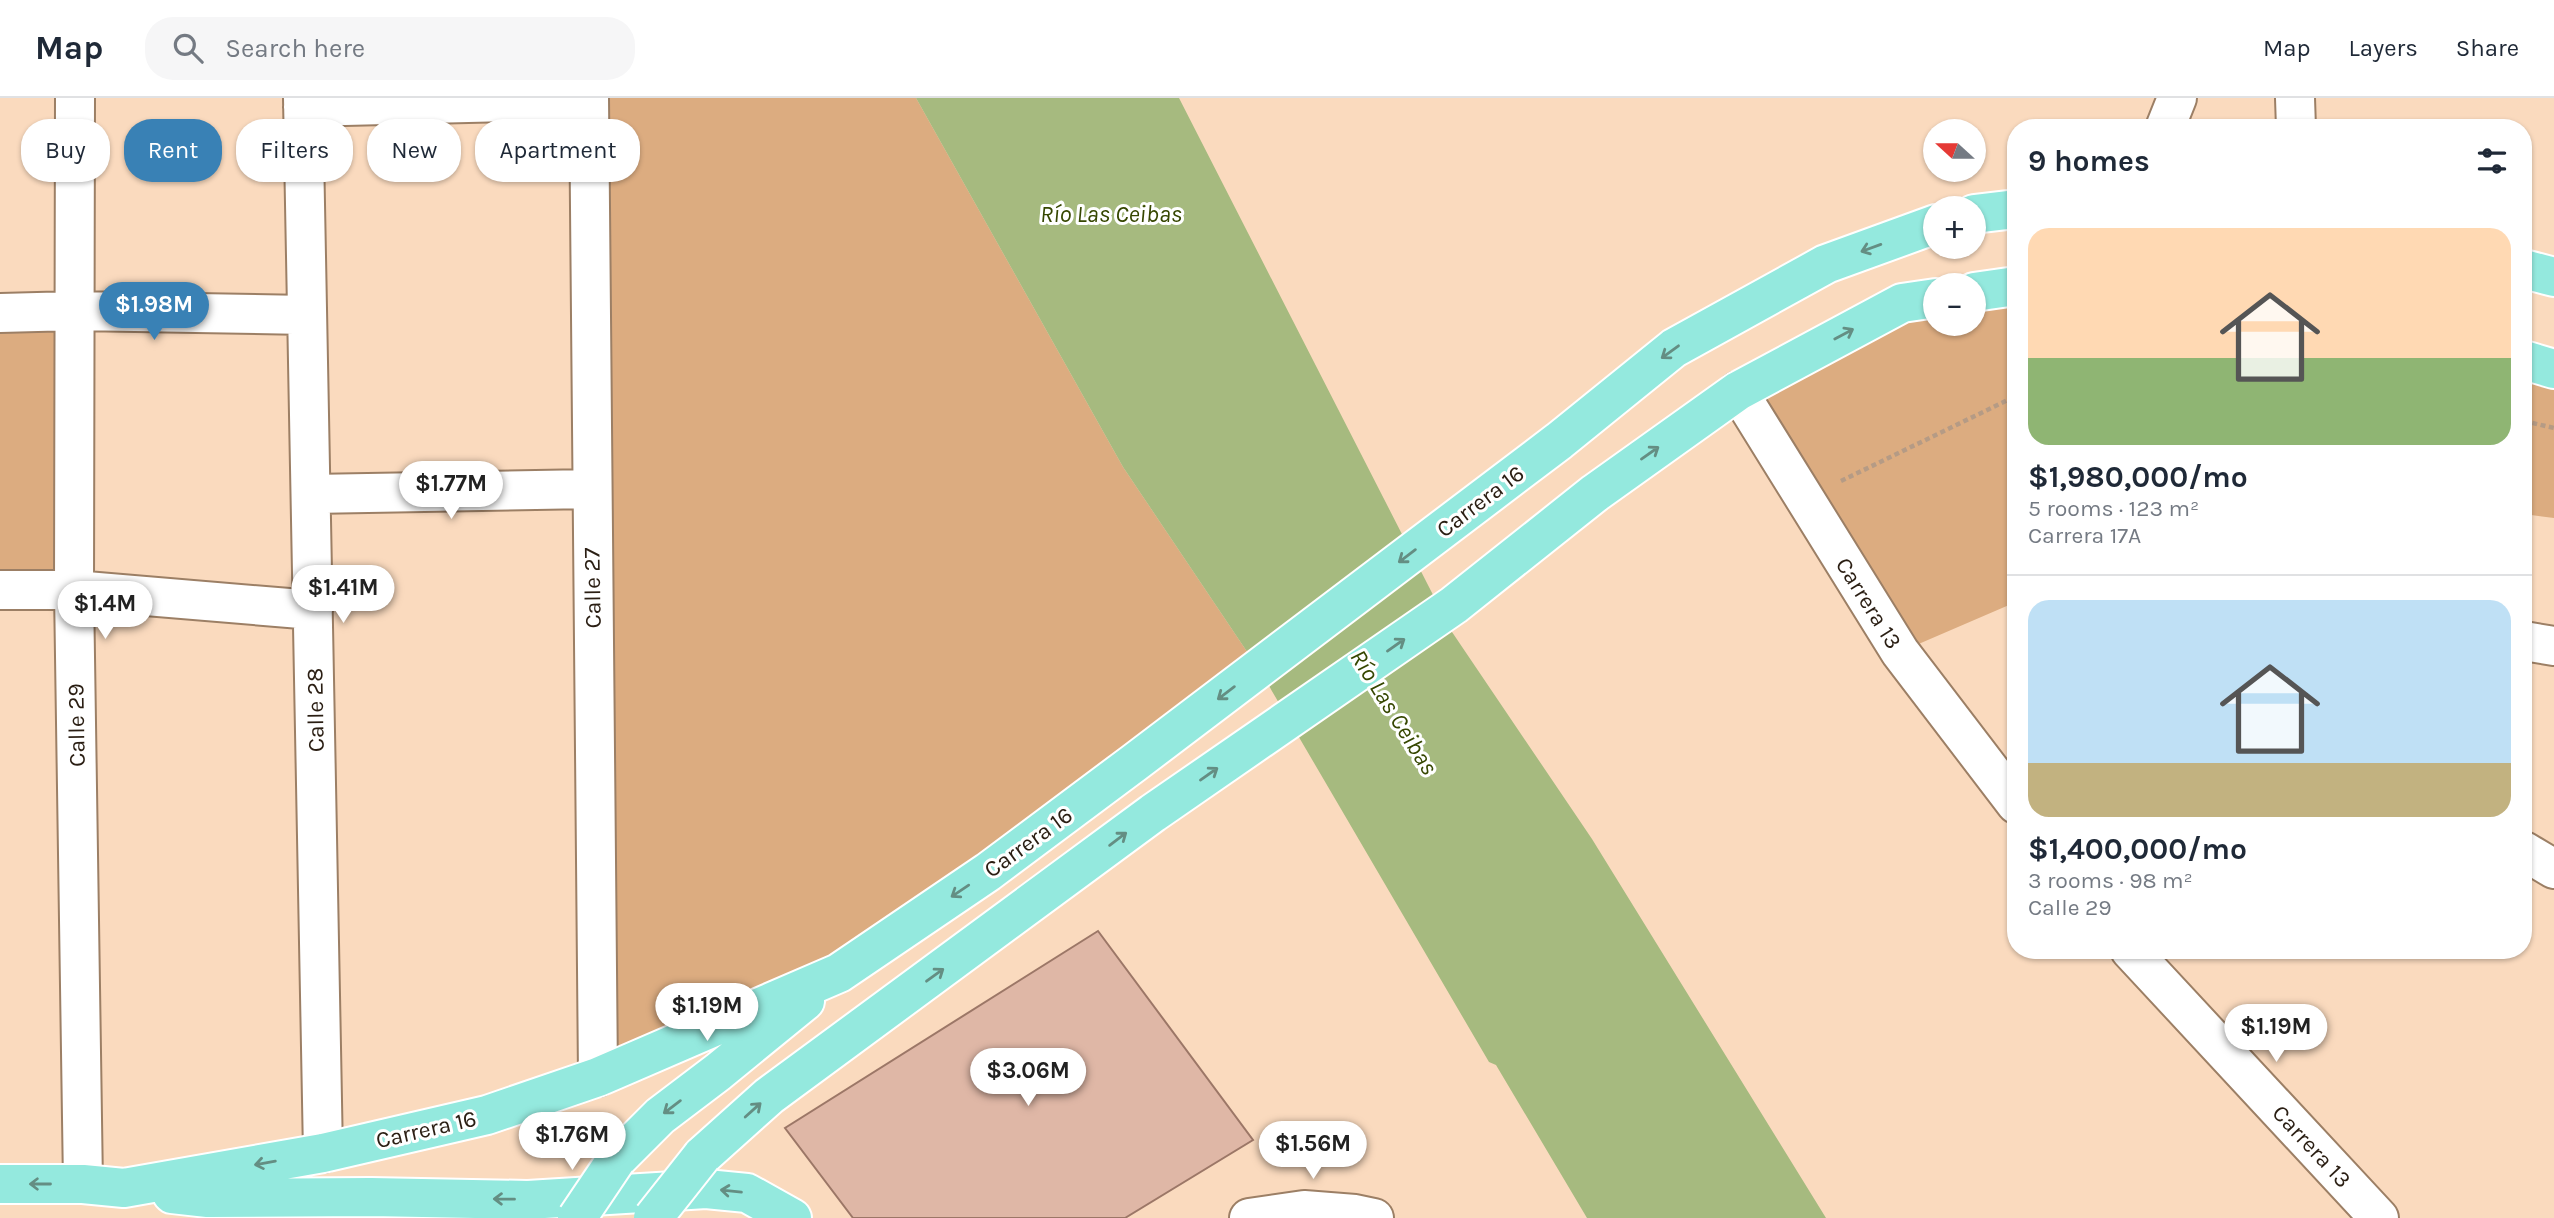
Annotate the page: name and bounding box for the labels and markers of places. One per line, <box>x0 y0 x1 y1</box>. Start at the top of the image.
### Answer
pin: $1.98M <box>97 282 211 342</box>
pin: $1.77M <box>394 462 508 521</box>
pin: $1.41M <box>286 566 400 625</box>
pin: $1.4M <box>56 582 154 641</box>
pin: $1.19M <box>650 984 764 1043</box>
pin: $1.19M <box>2219 1004 2333 1064</box>
pin: $3.06M <box>971 1048 1085 1108</box>
pin: $1.76M <box>515 1112 629 1172</box>
pin: $1.56M <box>1256 1122 1370 1181</box>

